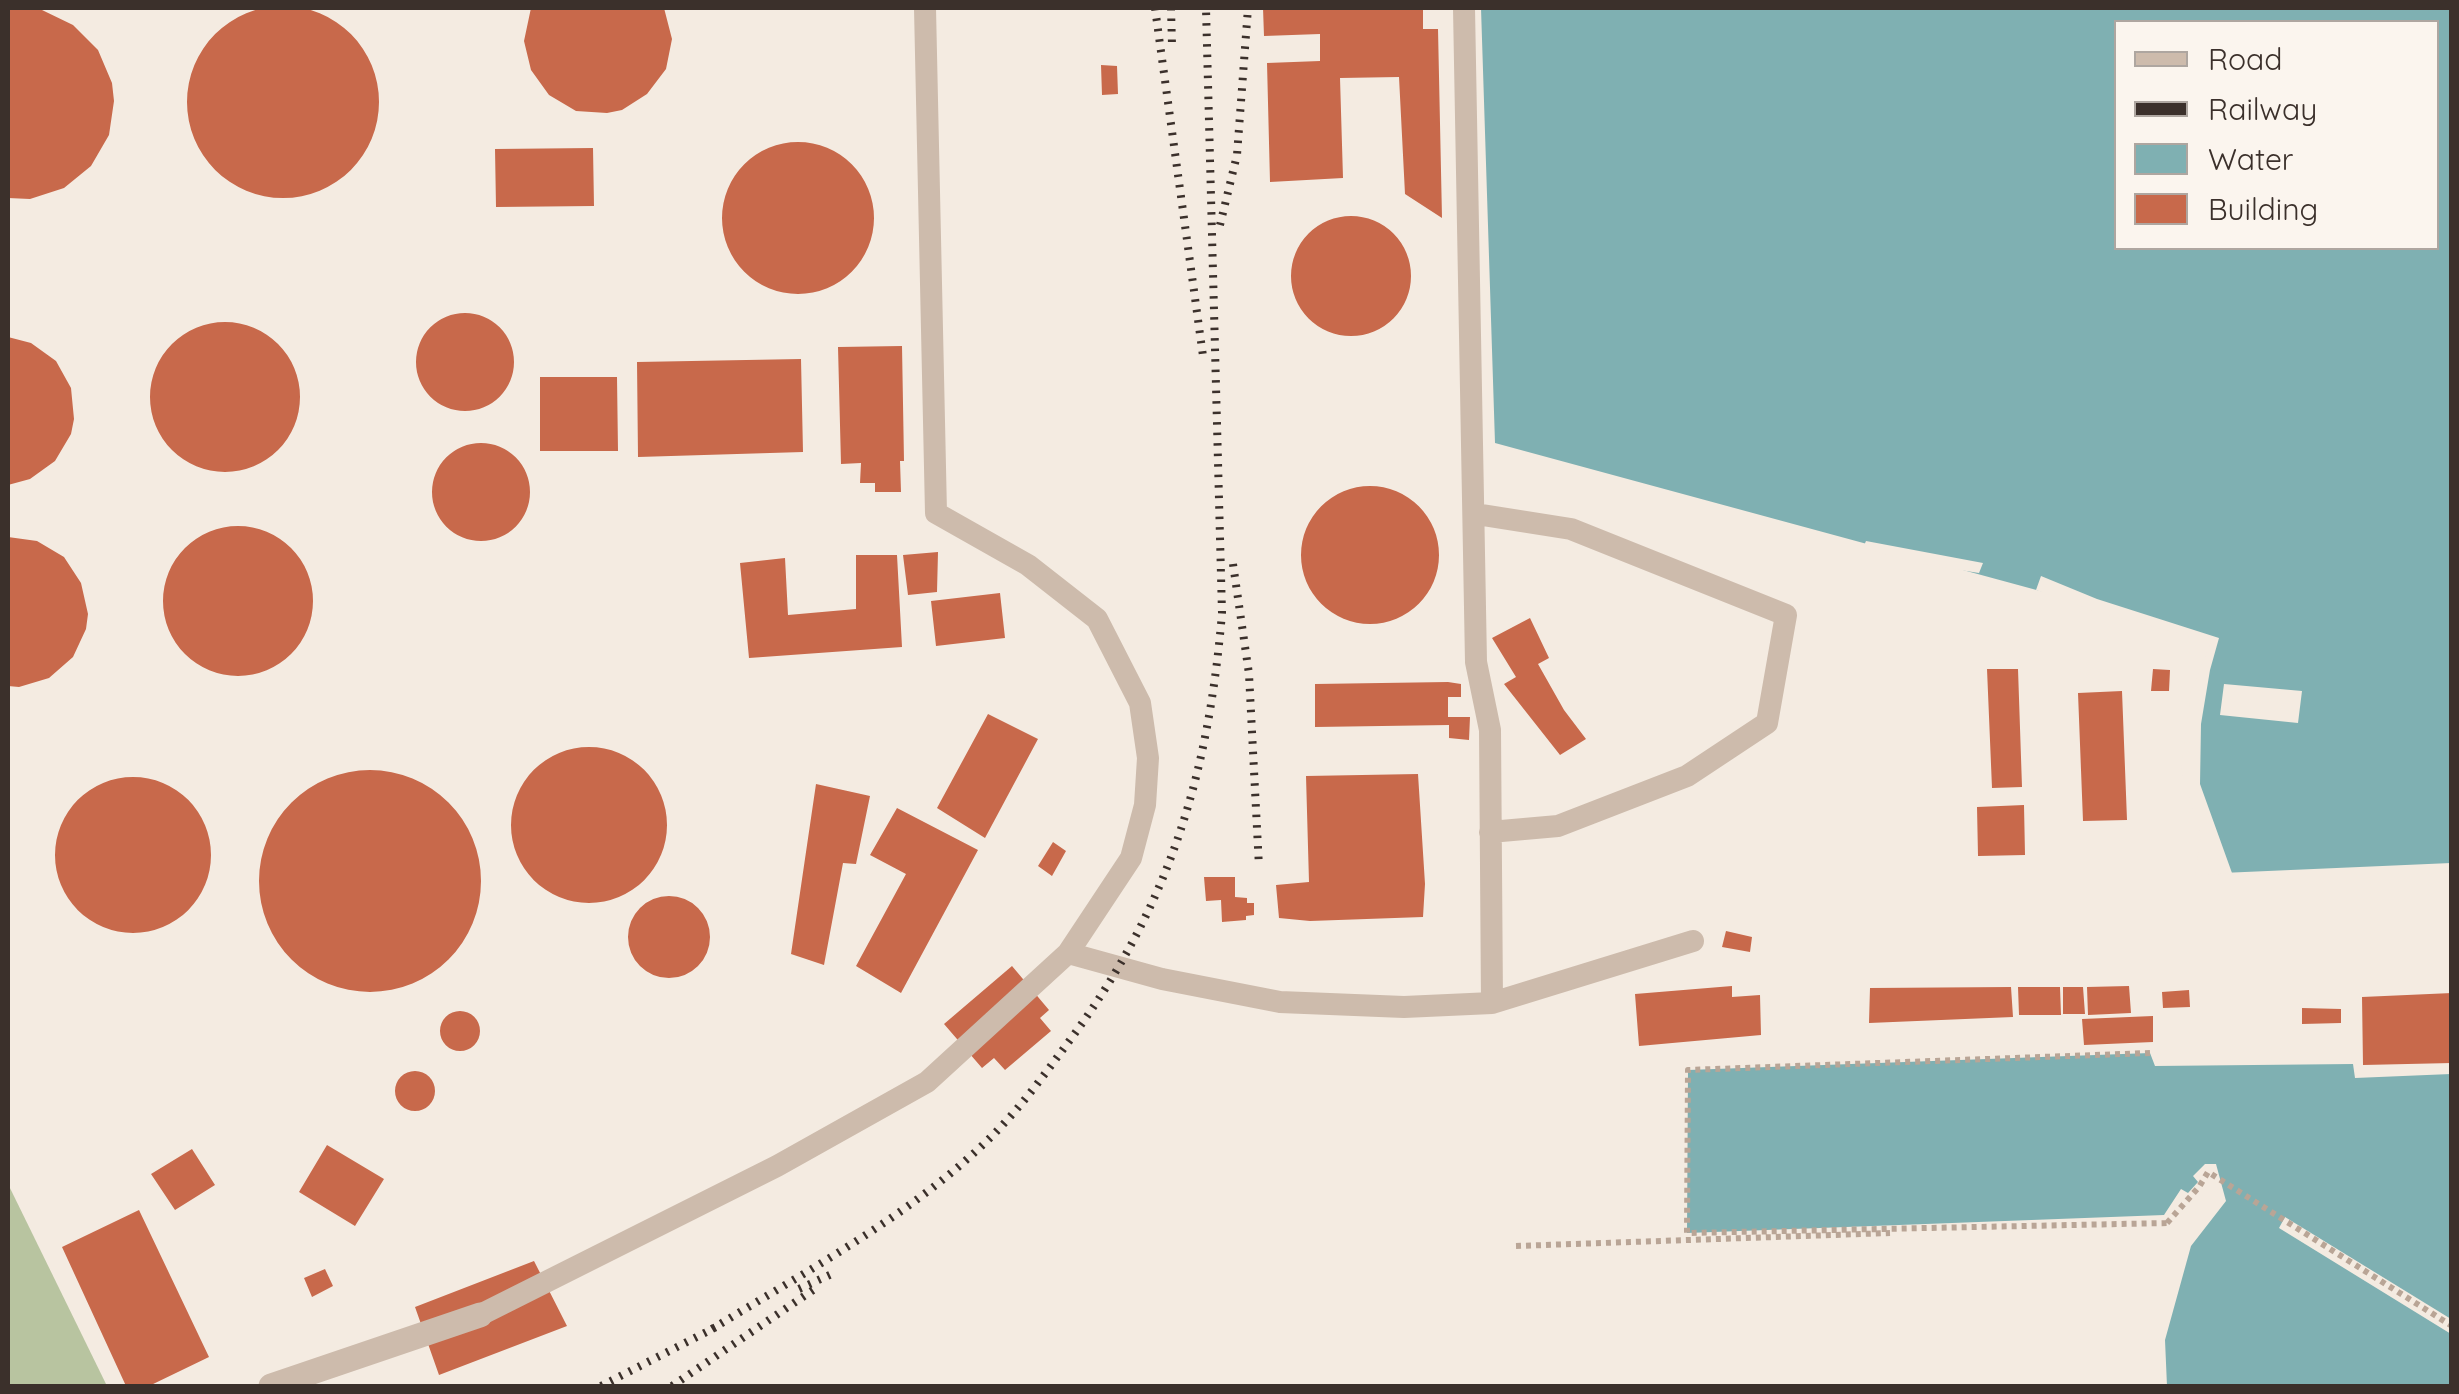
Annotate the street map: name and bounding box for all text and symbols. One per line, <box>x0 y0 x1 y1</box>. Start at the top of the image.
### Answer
legend <box>2114 20 2439 250</box>
text: Road <box>2208 40 2282 78</box>
text: Railway <box>2208 90 2317 128</box>
text: Water <box>2208 140 2293 178</box>
text: Building <box>2208 190 2318 228</box>

